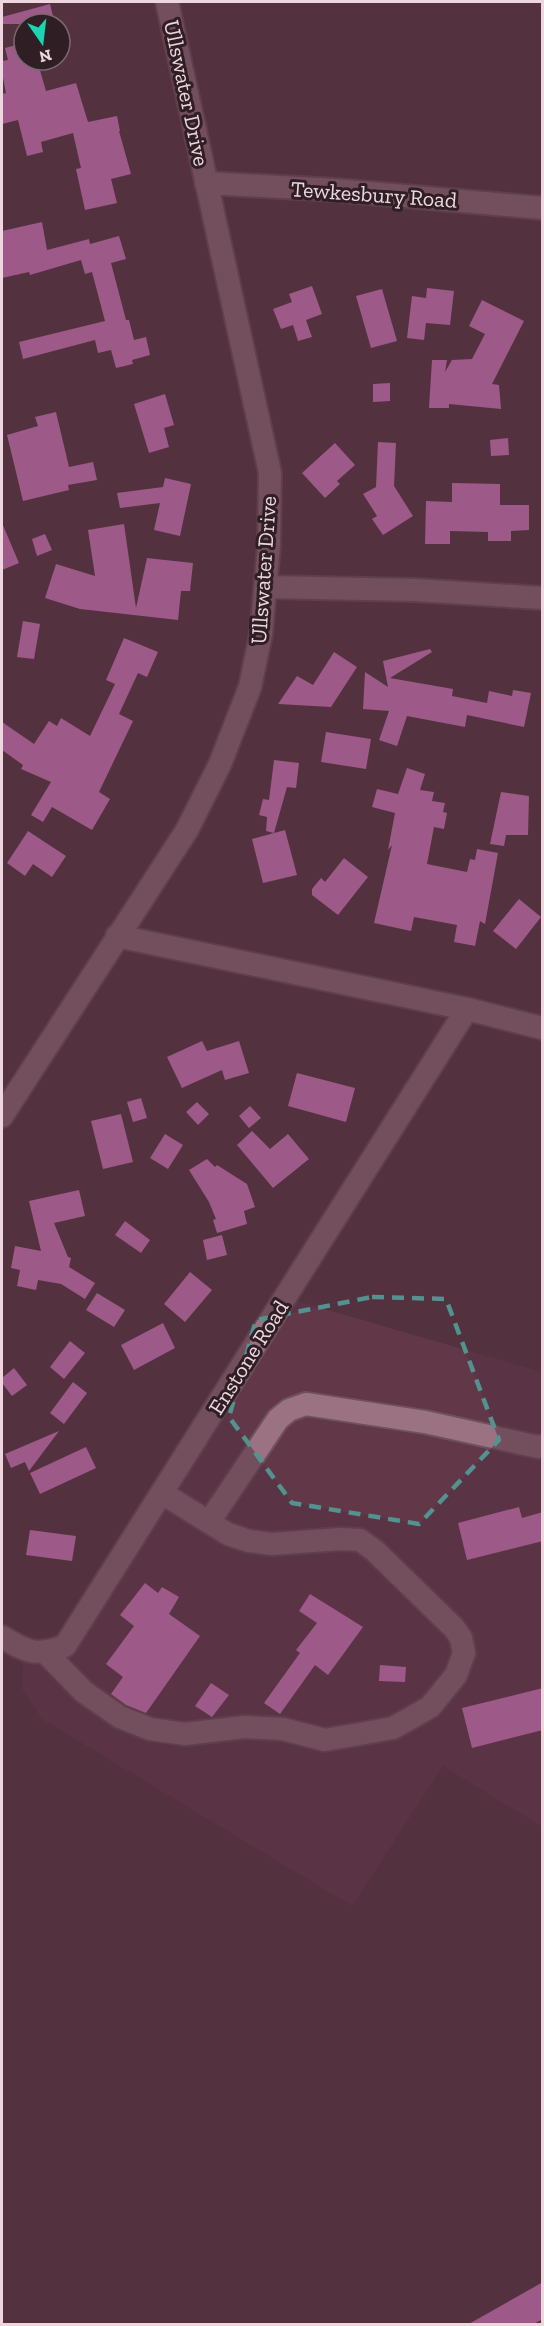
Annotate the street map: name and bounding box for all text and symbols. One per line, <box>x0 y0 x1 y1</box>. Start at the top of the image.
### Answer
north arrow <box>12 12 72 72</box>
street label: Ullswater Drive <box>158 18 215 169</box>
text: N <box>37 45 54 67</box>
street label: Tewkesbury Road <box>290 175 458 214</box>
street label: Ullswater Drive <box>245 495 282 645</box>
street label: Enstone Road <box>203 1295 294 1419</box>

